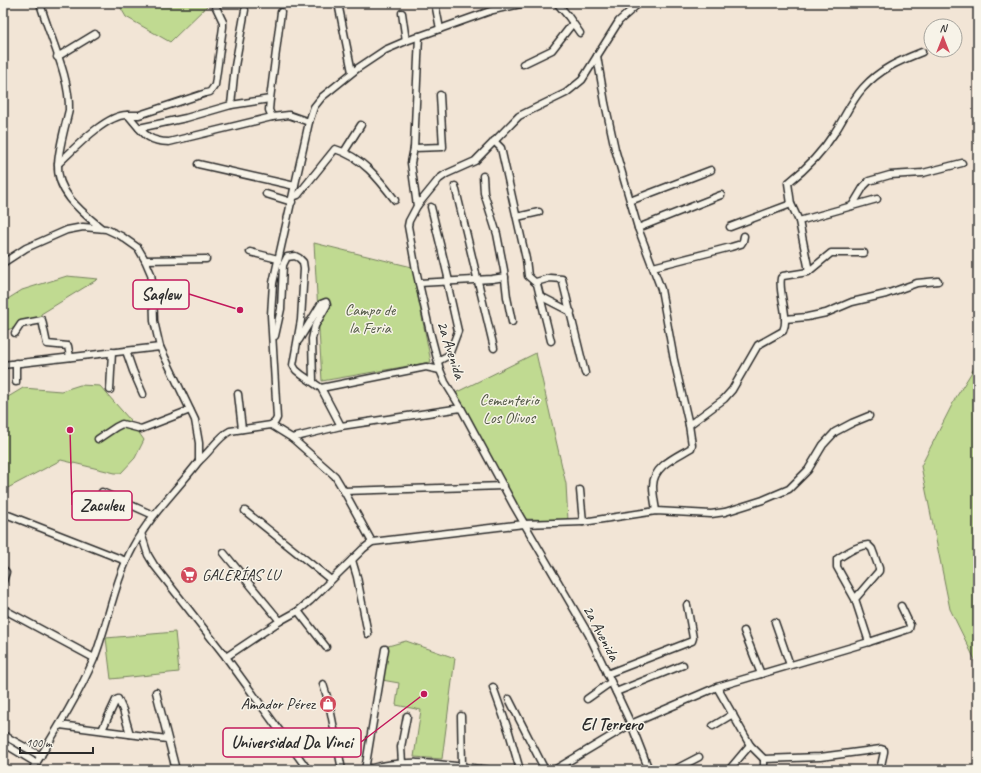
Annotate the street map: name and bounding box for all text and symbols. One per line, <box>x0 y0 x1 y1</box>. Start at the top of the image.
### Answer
north arrow <box>923 18 963 58</box>
text: N <box>940 21 949 35</box>
callout: Saqlew <box>133 280 189 309</box>
text: Saqlew <box>141 284 182 305</box>
park label: Campo de la Feria <box>345 300 397 338</box>
street label: 2a Avenida <box>432 318 470 383</box>
park label: Cementerio Los Olivos <box>479 390 541 428</box>
callout: Zaculeu <box>72 491 132 520</box>
text: Zaculeu <box>80 495 126 516</box>
supermarket icon: GALERÍAS LU <box>179 565 199 585</box>
place label: GALERÍAS LU <box>202 565 283 585</box>
street label: 2a Avenida <box>578 602 624 665</box>
place label: Amador Pérez <box>241 694 317 714</box>
shop icon: Amador Pérez <box>318 694 338 714</box>
district label: El Terrero <box>581 713 644 735</box>
callout: Universidad Da Vinci <box>223 728 361 757</box>
scale bar <box>20 729 93 755</box>
text: Universidad Da Vinci <box>231 732 355 753</box>
text: 100 m <box>26 735 53 751</box>

